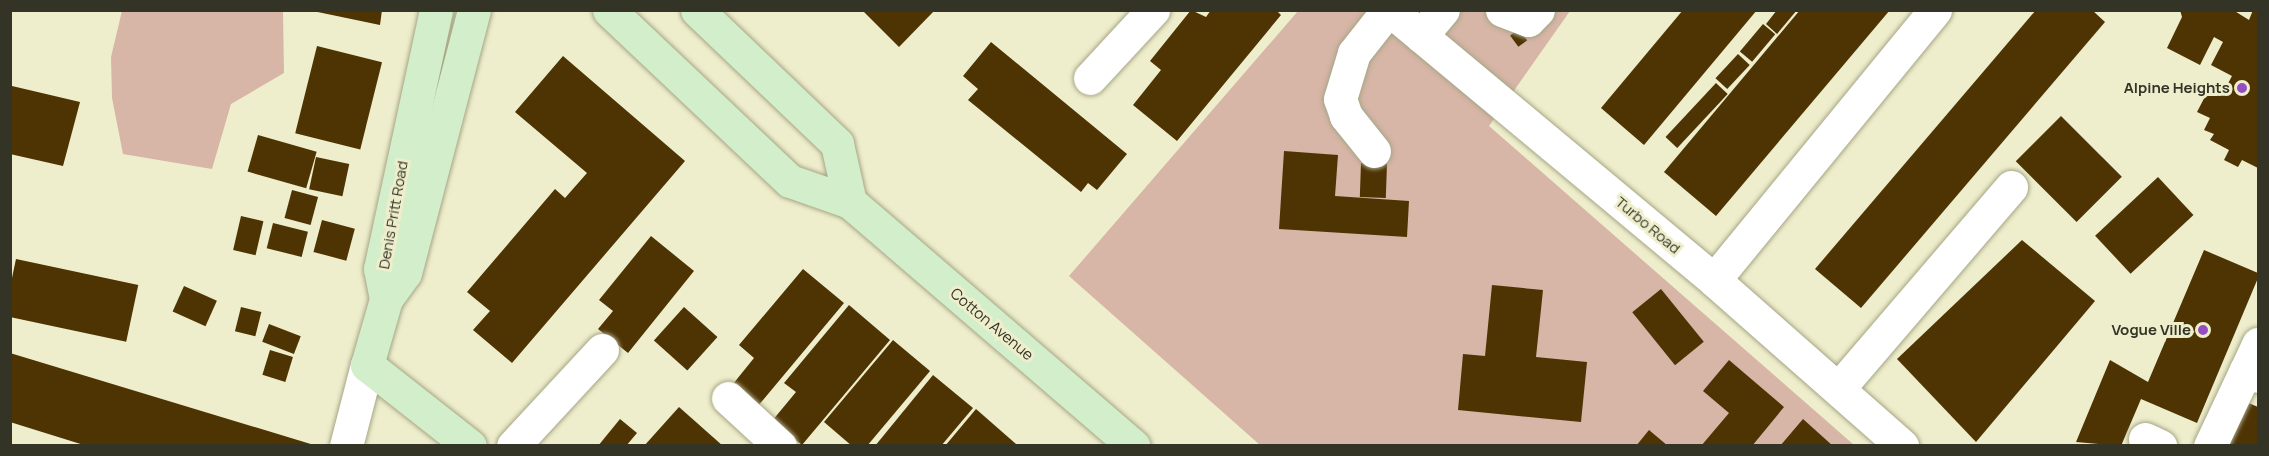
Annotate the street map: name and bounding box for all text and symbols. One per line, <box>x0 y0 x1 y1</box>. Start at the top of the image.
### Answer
place label: Alpine Heights <box>2124 79 2230 97</box>
marker: Alpine Heights <box>2235 81 2249 95</box>
street label: Denis Pritt Road <box>375 159 411 271</box>
street label: Turbo Road <box>1612 193 1684 257</box>
street label: Cotton Avenue <box>947 284 1037 364</box>
place label: Vogue Ville <box>2111 321 2191 339</box>
marker: Vogue Ville <box>2196 323 2210 337</box>

